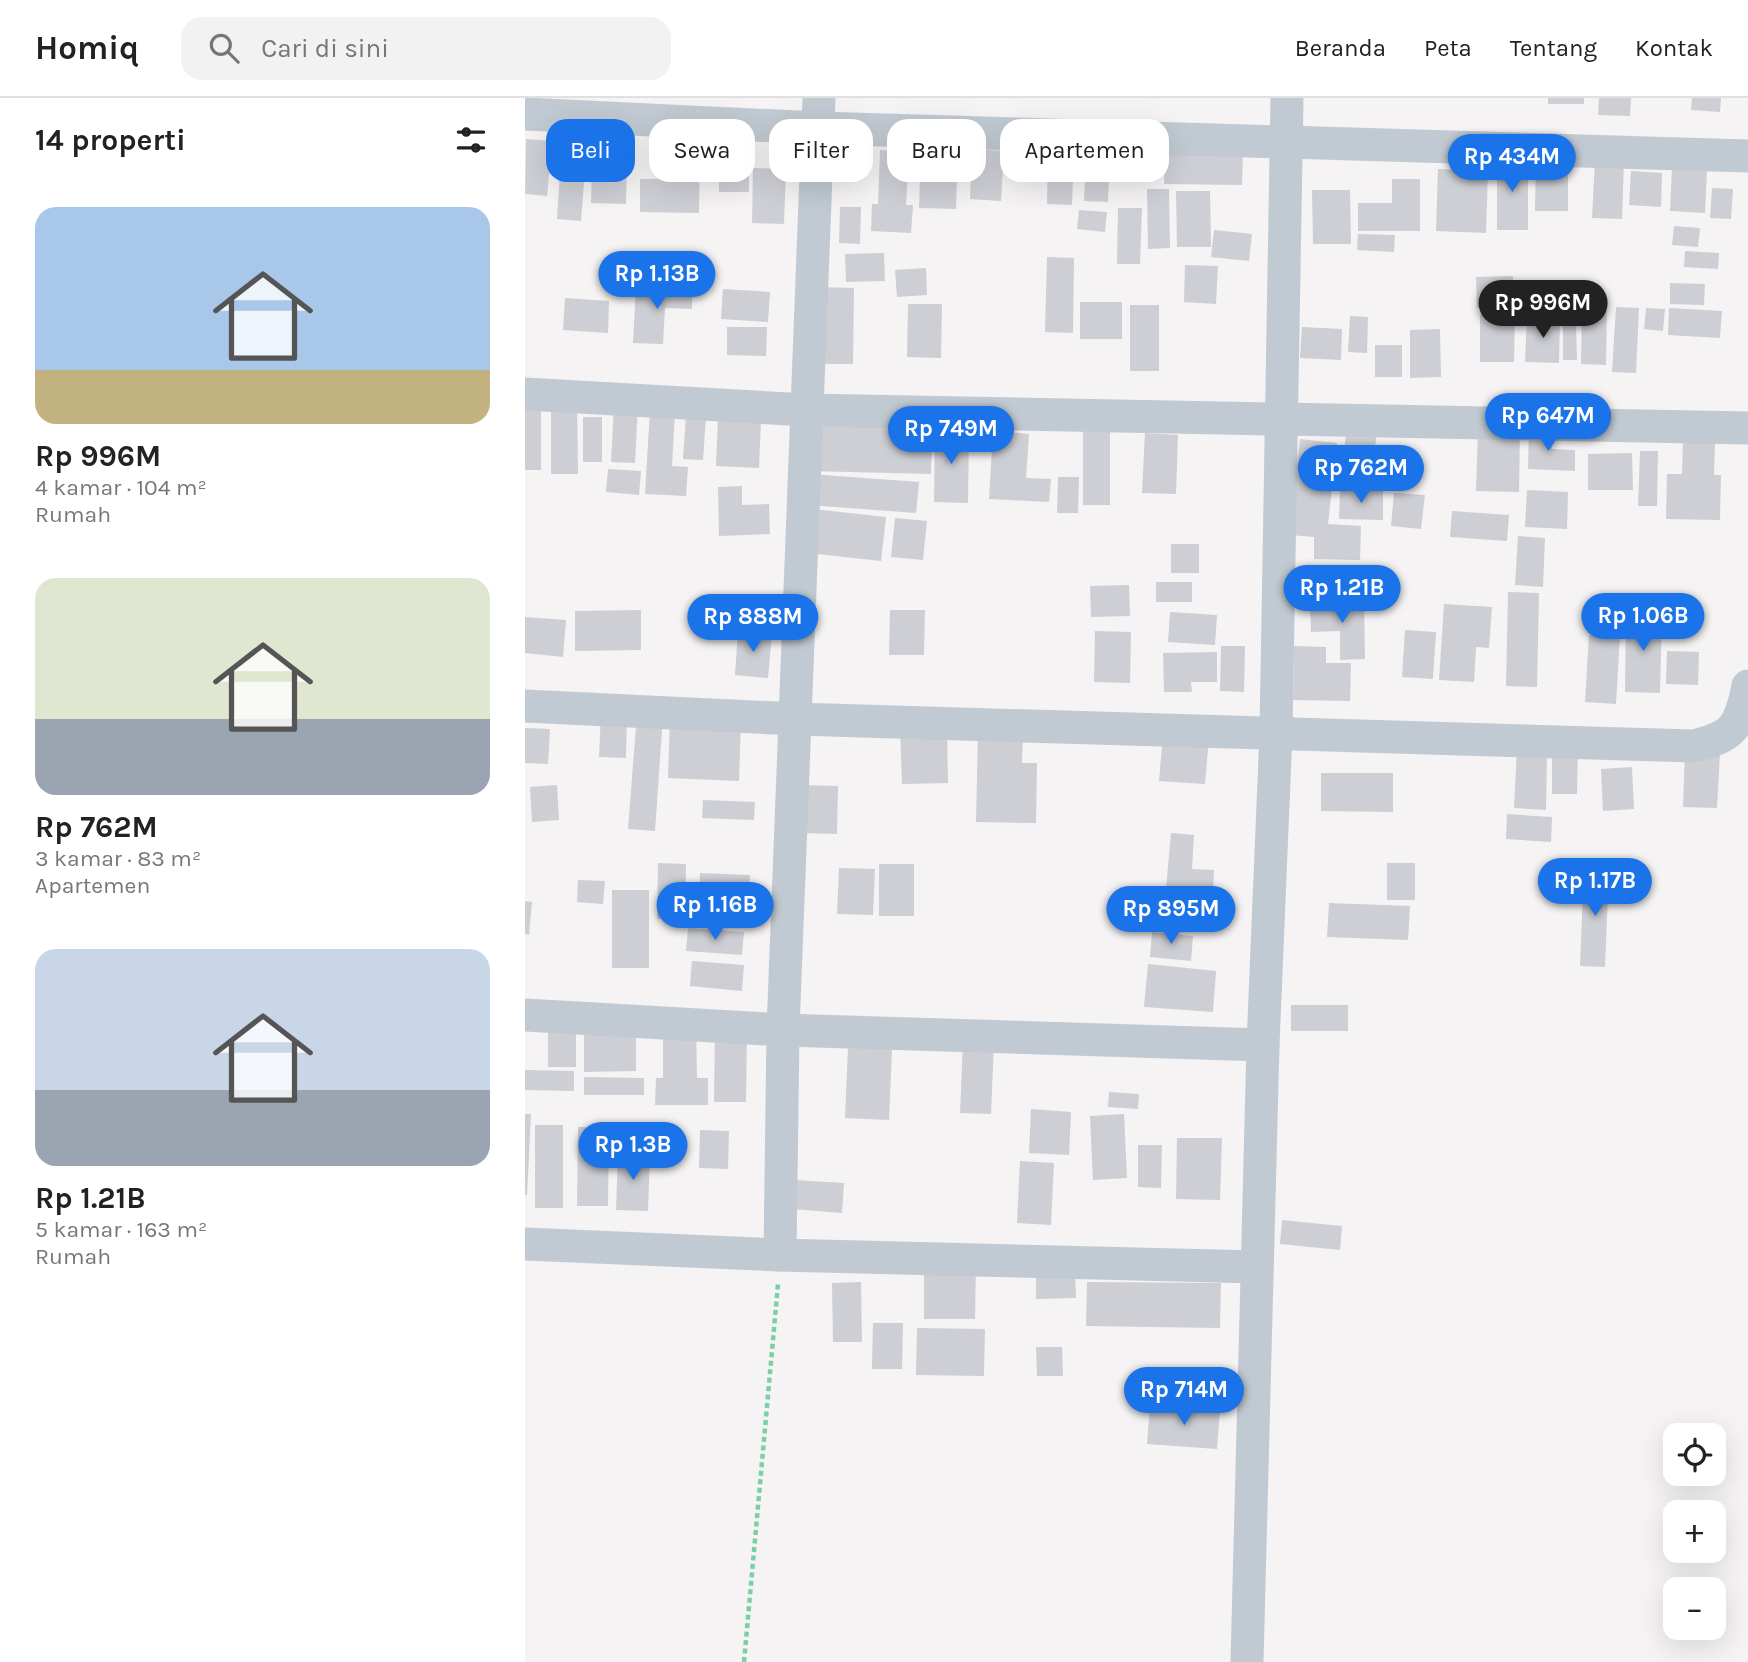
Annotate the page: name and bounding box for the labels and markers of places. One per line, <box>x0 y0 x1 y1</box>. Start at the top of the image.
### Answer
pin: Rp 434M <box>1447 134 1577 194</box>
pin: Rp 1.13B <box>585 252 729 311</box>
pin: Rp 996M <box>1478 280 1608 340</box>
pin: Rp 647M <box>1483 394 1613 453</box>
pin: Rp 749M <box>886 406 1016 466</box>
pin: Rp 762M <box>1296 446 1426 505</box>
pin: Rp 1.21B <box>1270 566 1414 625</box>
pin: Rp 888M <box>688 594 818 654</box>
pin: Rp 1.06B <box>1571 594 1715 653</box>
pin: Rp 1.17B <box>1523 858 1667 918</box>
pin: Rp 1.16B <box>643 882 787 942</box>
pin: Rp 895M <box>1106 886 1236 946</box>
pin: Rp 1.3B <box>568 1122 698 1182</box>
pin: Rp 714M <box>1119 1368 1249 1427</box>

